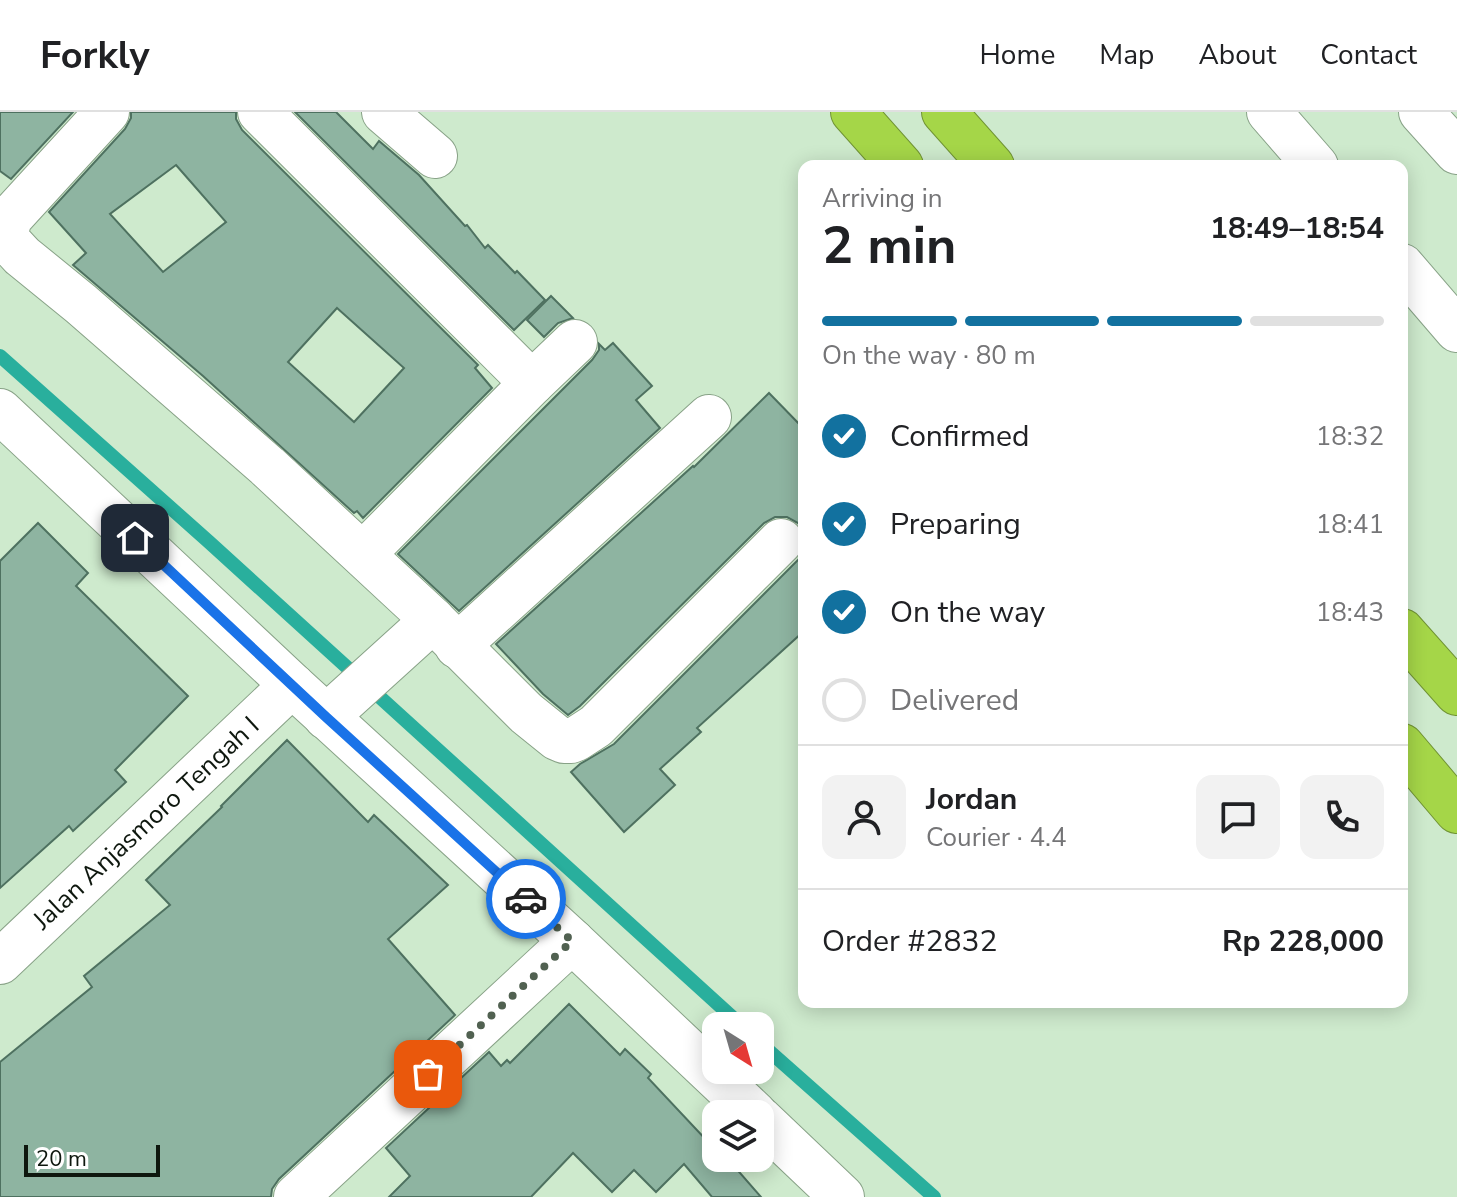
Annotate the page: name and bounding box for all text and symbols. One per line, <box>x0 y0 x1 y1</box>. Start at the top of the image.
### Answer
text: Forkly <box>40 30 149 81</box>
text: Home <box>980 36 1055 74</box>
text: Map <box>1099 36 1154 74</box>
text: About <box>1198 36 1276 74</box>
text: Contact <box>1320 36 1417 74</box>
text: Arriving in <box>822 181 943 216</box>
text: 18:49–18:54 <box>1210 208 1384 249</box>
text: 2 min <box>822 210 957 281</box>
text: On the way · 80 m <box>822 338 1036 373</box>
icon: check <box>822 414 866 458</box>
text: Confirmed <box>890 416 1030 457</box>
text: 18:32 <box>1316 419 1384 454</box>
icon: check <box>822 502 866 546</box>
pin <box>101 504 169 572</box>
text: Preparing <box>890 504 1021 545</box>
text: 18:41 <box>1316 507 1384 542</box>
icon: home <box>113 516 157 560</box>
icon: check <box>822 590 866 634</box>
text: On the way <box>890 592 1045 633</box>
text: 18:43 <box>1316 595 1384 630</box>
text: Delivered <box>890 680 1019 721</box>
street label: Jalan Anjasmoro Tengah I <box>24 709 267 938</box>
button: person <box>822 775 906 859</box>
button: chat <box>1196 775 1280 859</box>
button: phone <box>1300 775 1384 859</box>
text: Jordan <box>926 779 1017 820</box>
text: Courier · 4.4 <box>926 820 1067 855</box>
courier <box>486 859 566 939</box>
icon: car <box>504 877 548 921</box>
text: Order #2832 <box>822 921 997 962</box>
text: Rp 228,000 <box>1222 921 1384 962</box>
north arrow <box>702 1012 774 1084</box>
map controls <box>702 1012 774 1172</box>
pin <box>394 1040 462 1108</box>
icon: bag <box>406 1052 450 1096</box>
button: layers <box>702 1100 774 1172</box>
scale bar <box>24 1141 160 1177</box>
text: 20 m <box>36 1144 87 1174</box>

